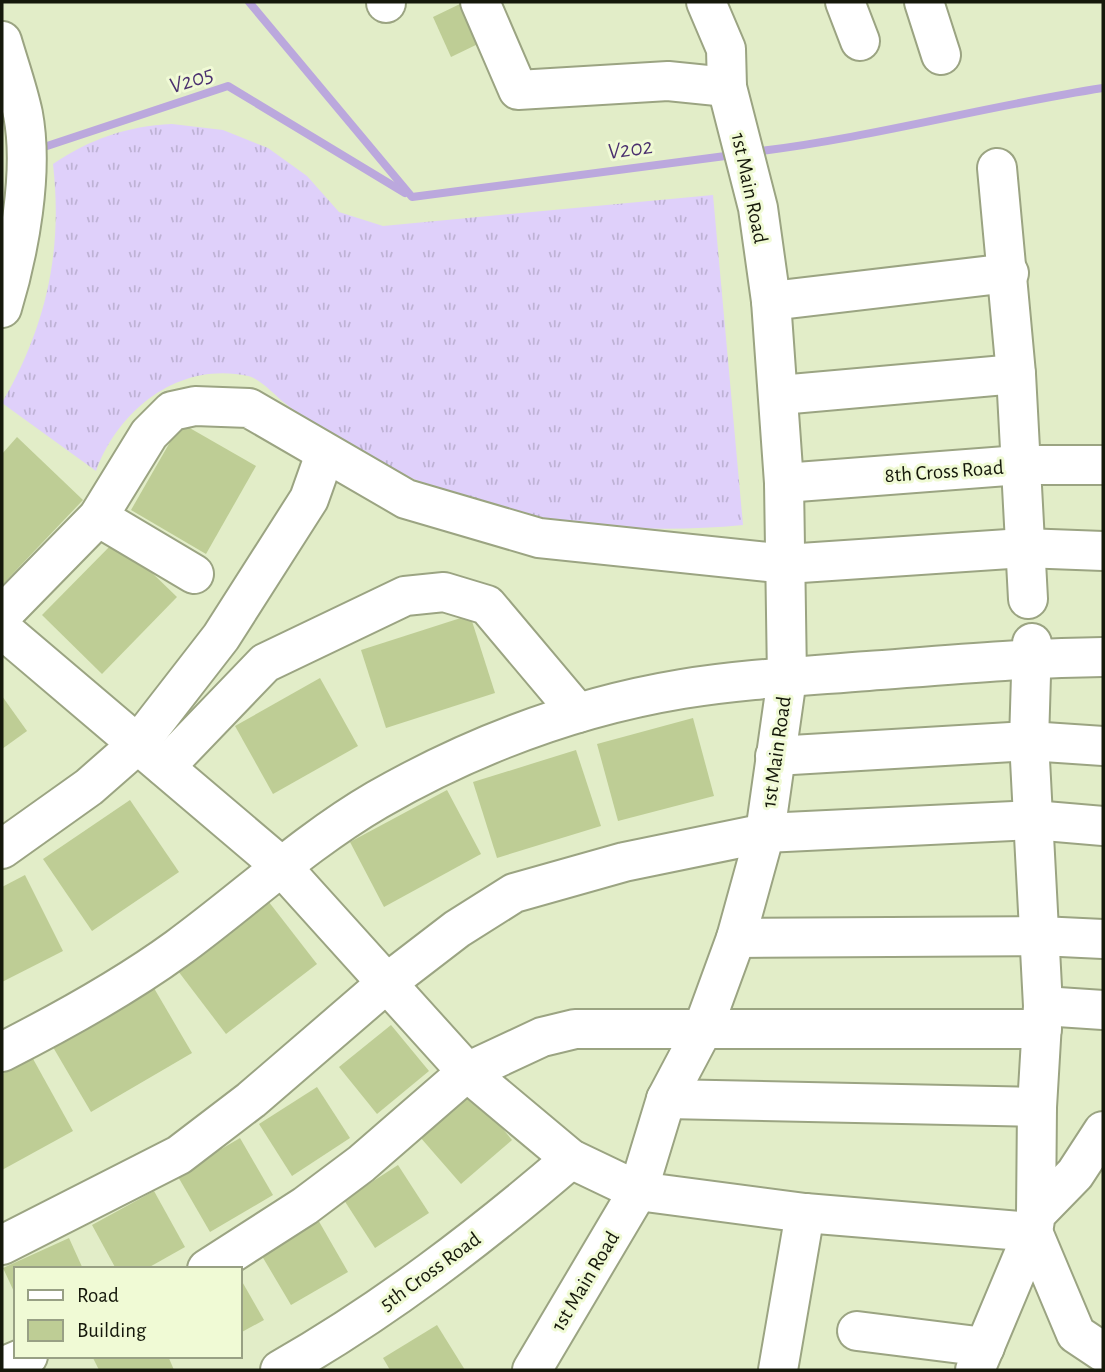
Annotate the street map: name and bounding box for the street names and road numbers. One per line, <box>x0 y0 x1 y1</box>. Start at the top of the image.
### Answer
street label: 1st Main Road <box>728 131 771 245</box>
street label: 8th Cross Road <box>884 457 1004 486</box>
street label: 1st Main Road <box>758 695 795 809</box>
street label: 5th Cross Road <box>376 1228 484 1315</box>
street label: 1st Main Road <box>547 1228 623 1335</box>

